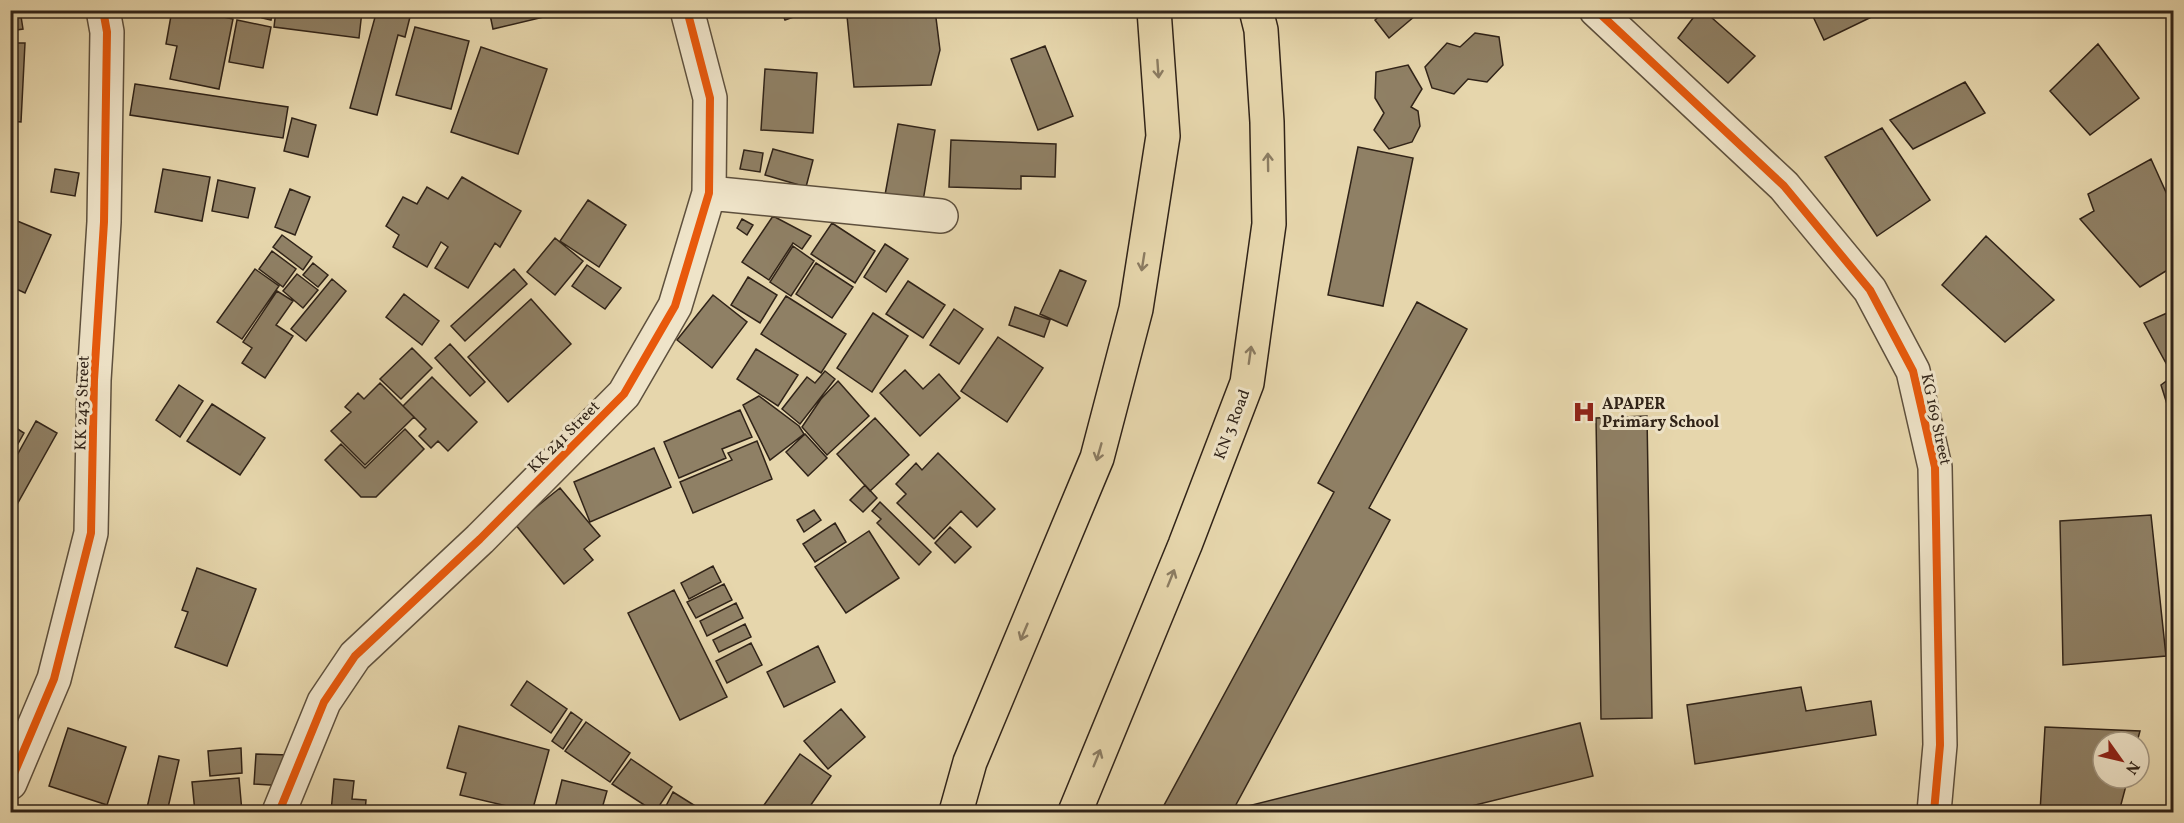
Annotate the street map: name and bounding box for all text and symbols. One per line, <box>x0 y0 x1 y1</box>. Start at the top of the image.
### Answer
one-way arrow <box>1153 58 1164 78</box>
one-way arrow <box>1262 152 1273 172</box>
one-way arrow <box>1138 252 1149 272</box>
one-way arrow <box>1245 346 1256 366</box>
street label: KK 243 Street <box>70 355 96 451</box>
street label: KG 169 Street <box>1915 372 1956 468</box>
street label: KN 3 Road <box>1209 386 1256 463</box>
place label: APAPER Primary School <box>1602 394 1720 434</box>
street label: KK 241 Street <box>523 396 606 478</box>
hospital icon: APAPER Primary School <box>1571 399 1597 425</box>
one-way arrow <box>1092 442 1104 461</box>
one-way arrow <box>1166 569 1177 588</box>
one-way arrow <box>1018 622 1029 641</box>
north arrow <box>2091 730 2151 790</box>
one-way arrow <box>1092 750 1103 768</box>
text: N <box>2119 756 2144 779</box>

